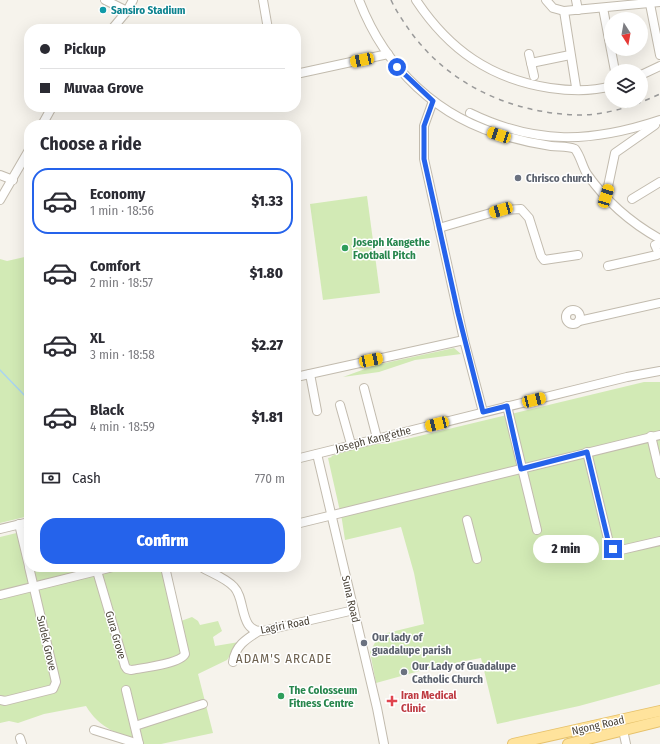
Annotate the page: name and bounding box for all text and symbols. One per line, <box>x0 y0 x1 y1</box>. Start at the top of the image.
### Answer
place label: Sansiro Stadium <box>111 4 185 17</box>
marker: Sansiro Stadium <box>98 5 108 15</box>
north arrow <box>604 12 648 56</box>
map controls <box>604 12 648 108</box>
text: Pickup <box>64 40 106 58</box>
car <box>349 52 375 68</box>
route start <box>388 58 406 76</box>
button: layers <box>604 64 648 108</box>
text: Muvaa Grove <box>64 79 144 97</box>
car <box>486 126 512 144</box>
text: Choose a ride <box>40 133 142 155</box>
place label: Chrisco church <box>526 172 593 185</box>
marker: Chrisco church <box>513 173 523 183</box>
icon: car <box>42 183 78 219</box>
car <box>597 183 615 209</box>
text: Economy <box>90 185 145 203</box>
text: $1.33 <box>251 192 283 210</box>
car <box>488 201 514 219</box>
text: 1 min · 18:56 <box>90 203 154 218</box>
place label: Joseph Kangethe Football Pitch <box>352 236 430 262</box>
marker: Joseph Kangethe Football Pitch <box>340 243 350 253</box>
icon: car <box>42 255 78 291</box>
text: Comfort <box>90 257 141 275</box>
text: $1.80 <box>250 264 283 282</box>
text: 2 min · 18:57 <box>90 275 153 290</box>
icon: car <box>42 327 78 363</box>
text: XL <box>90 329 105 347</box>
text: $2.27 <box>252 336 283 354</box>
text: 3 min · 18:58 <box>90 347 155 362</box>
car <box>358 352 384 368</box>
car <box>521 391 547 409</box>
icon: car <box>42 399 78 435</box>
text: Black <box>90 401 124 419</box>
text: $1.81 <box>252 408 283 426</box>
car <box>424 415 450 433</box>
text: 4 min · 18:59 <box>90 419 155 434</box>
street label: Joseph Kang'ethe <box>334 424 412 455</box>
icon: cash <box>40 467 62 489</box>
text: Cash <box>72 469 101 487</box>
text: 770 m <box>255 471 285 486</box>
button: Confirm <box>40 518 285 564</box>
callout: 2 min <box>533 535 599 563</box>
route end <box>604 540 622 558</box>
text: 2 min <box>552 541 580 556</box>
street label: Suna Road <box>339 574 362 624</box>
street label: Gura Grove <box>102 610 129 661</box>
street label: Sudek Grove <box>34 614 59 672</box>
street label: Lagiri Road <box>259 614 311 637</box>
place label: Our lady of guadalupe parish <box>372 631 451 657</box>
marker: Our lady of guadalupe parish <box>359 638 369 648</box>
district label: ADAM'S ARCADE <box>236 651 332 666</box>
place label: Our Lady of Guadalupe Catholic Church <box>412 660 516 686</box>
marker: Our Lady of Guadalupe Catholic Church <box>399 667 409 677</box>
place label: The Colosseum Fitness Centre <box>289 684 358 710</box>
place label: Iran Medical Clinic <box>401 689 458 715</box>
marker: The Colosseum Fitness Centre <box>276 691 286 701</box>
marker: Iran Medical Clinic <box>386 695 398 707</box>
street label: Ngong Road <box>570 713 626 738</box>

